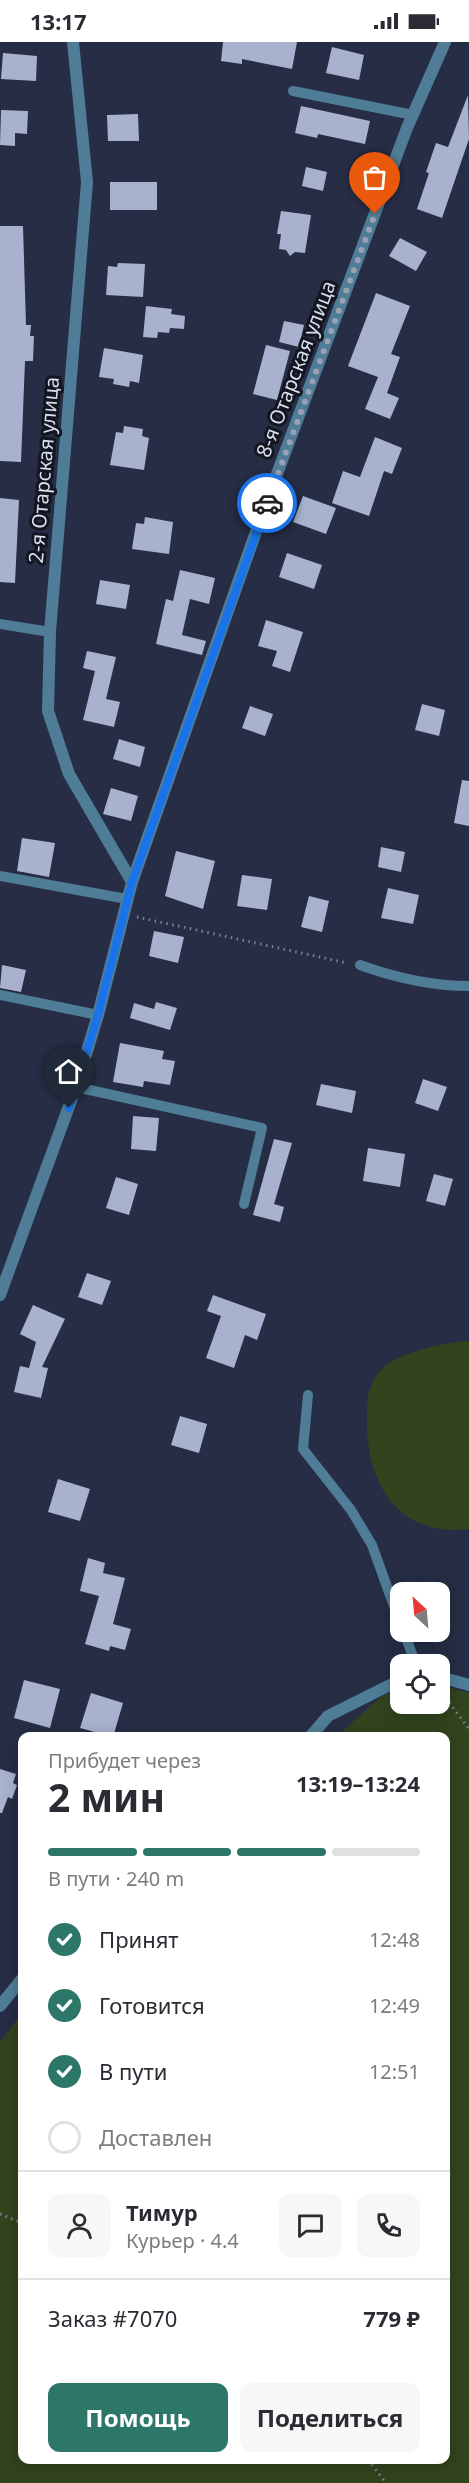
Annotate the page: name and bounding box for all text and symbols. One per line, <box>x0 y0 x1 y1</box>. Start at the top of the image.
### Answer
text: 13:17 <box>30 6 87 36</box>
pin <box>349 152 400 214</box>
icon: bag <box>358 161 391 194</box>
street label: 8-я Отарская улица <box>249 277 342 461</box>
street label: 2-я Отарская улица <box>22 376 65 564</box>
courier <box>237 473 297 533</box>
icon: car <box>251 487 284 520</box>
pin <box>43 1046 94 1108</box>
icon: home <box>52 1055 85 1088</box>
north arrow <box>390 1582 450 1642</box>
map controls <box>390 1582 450 1714</box>
button: locate <box>390 1654 450 1714</box>
text: Прибудет через <box>48 1747 201 1774</box>
text: 13:19–13:24 <box>296 1768 420 1798</box>
text: 2 мин <box>48 1770 165 1823</box>
text: В пути · 240 m <box>48 1865 184 1892</box>
icon: check <box>48 1923 81 1956</box>
text: Принят <box>99 1924 179 1954</box>
text: 12:48 <box>369 1926 420 1953</box>
icon: check <box>48 1989 81 2022</box>
text: Готовится <box>99 1990 205 2020</box>
text: 12:49 <box>369 1992 420 2019</box>
icon: check <box>48 2055 81 2088</box>
text: В пути <box>99 2056 167 2086</box>
text: 12:51 <box>369 2058 420 2085</box>
text: Доставлен <box>99 2122 212 2152</box>
button: person <box>48 2194 111 2257</box>
button: chat <box>279 2194 342 2257</box>
button: phone <box>357 2194 420 2257</box>
text: Тимур <box>126 2197 198 2227</box>
text: Курьер · 4.4 <box>126 2227 239 2254</box>
text: Заказ #7070 <box>48 2303 177 2333</box>
text: 779 ₽ <box>363 2303 420 2333</box>
button: Помощь <box>48 2383 228 2452</box>
button: Поделиться <box>240 2383 420 2452</box>

